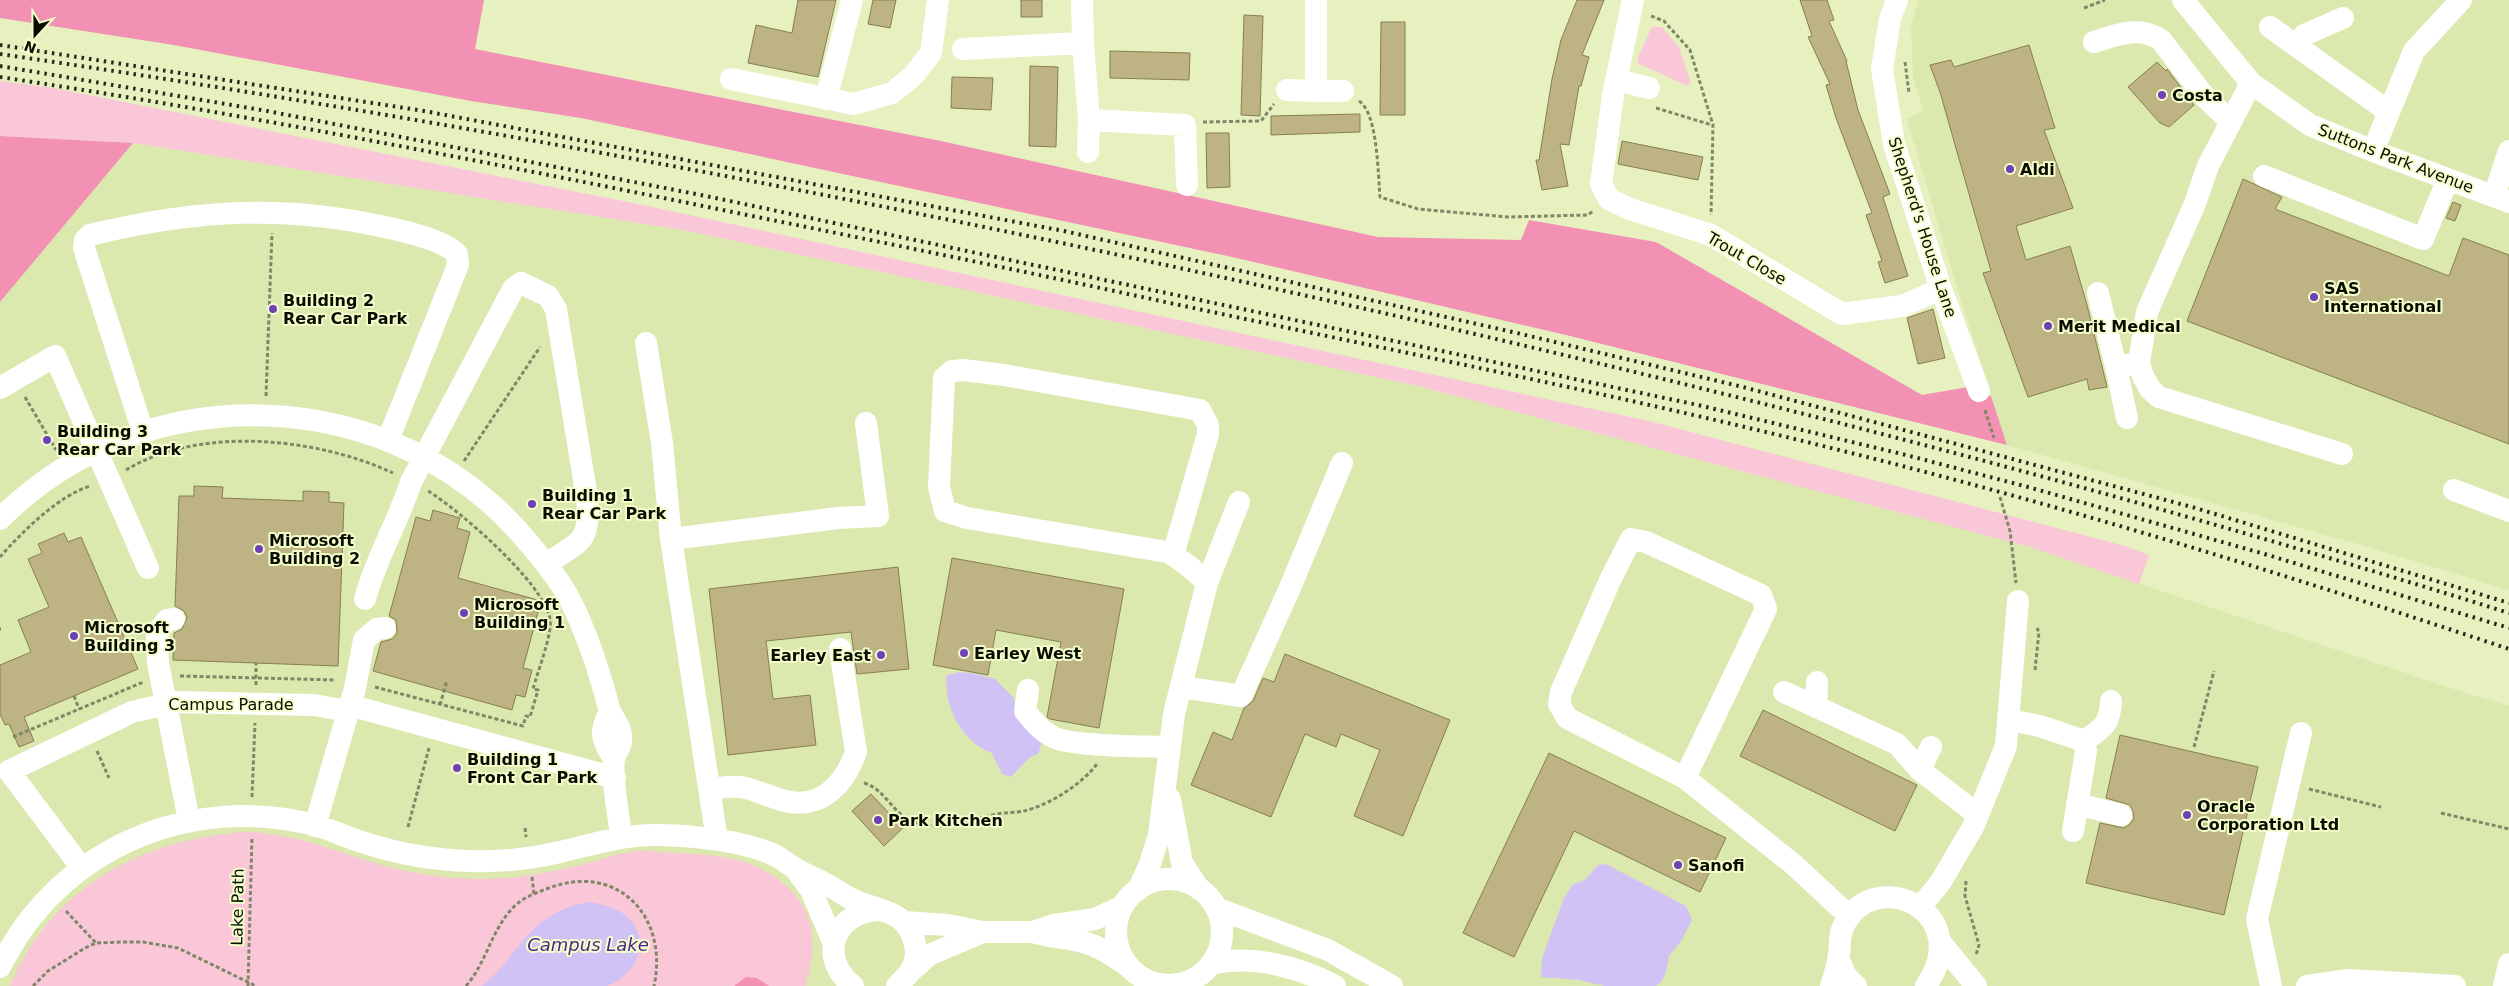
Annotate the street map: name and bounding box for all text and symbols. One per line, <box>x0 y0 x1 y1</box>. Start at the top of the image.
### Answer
north arrow <box>10 10 60 60</box>
text: N <box>22 38 39 57</box>
place label: Costa <box>2172 86 2223 105</box>
marker: Costa <box>2156 89 2168 101</box>
street label: Suttons Park Avenue <box>2315 120 2476 197</box>
street label: Shepherd's House Lane <box>1884 135 1961 320</box>
place label: Aldi <box>2020 160 2055 179</box>
marker: Aldi <box>2004 163 2016 175</box>
street label: Trout Close <box>1703 228 1790 289</box>
place label: SAS International <box>2324 279 2442 316</box>
place label: Building 2 Rear Car Park <box>283 291 407 328</box>
marker: SAS International <box>2308 291 2320 303</box>
marker: Building 2 Rear Car Park <box>267 303 279 315</box>
place label: Merit Medical <box>2058 317 2181 336</box>
marker: Merit Medical <box>2042 320 2054 332</box>
place label: Building 3 Rear Car Park <box>57 422 181 459</box>
marker: Building 3 Rear Car Park <box>41 434 53 446</box>
place label: Building 1 Rear Car Park <box>542 486 666 523</box>
marker: Building 1 Rear Car Park <box>526 498 538 510</box>
place label: Microsoft Building 2 <box>269 531 360 568</box>
marker: Microsoft Building 2 <box>253 543 265 555</box>
place label: Microsoft Building 1 <box>474 595 565 632</box>
marker: Microsoft Building 1 <box>458 607 470 619</box>
place label: Microsoft Building 3 <box>84 618 175 655</box>
marker: Microsoft Building 3 <box>68 630 80 642</box>
place label: Earley West <box>974 644 1081 663</box>
place label: Earley East <box>770 646 871 665</box>
marker: Earley West <box>958 647 970 659</box>
marker: Earley East <box>875 649 887 661</box>
street label: Campus Parade <box>168 695 294 714</box>
place label: Building 1 Front Car Park <box>467 750 597 787</box>
marker: Building 1 Front Car Park <box>451 762 463 774</box>
place label: Oracle Corporation Ltd <box>2197 797 2339 834</box>
marker: Oracle Corporation Ltd <box>2181 809 2193 821</box>
place label: Park Kitchen <box>888 811 1003 830</box>
marker: Park Kitchen <box>872 814 884 826</box>
place label: Sanofi <box>1688 856 1745 875</box>
marker: Sanofi <box>1672 859 1684 871</box>
street label: Lake Path <box>227 868 248 946</box>
water label: Campus Lake <box>527 934 649 955</box>

